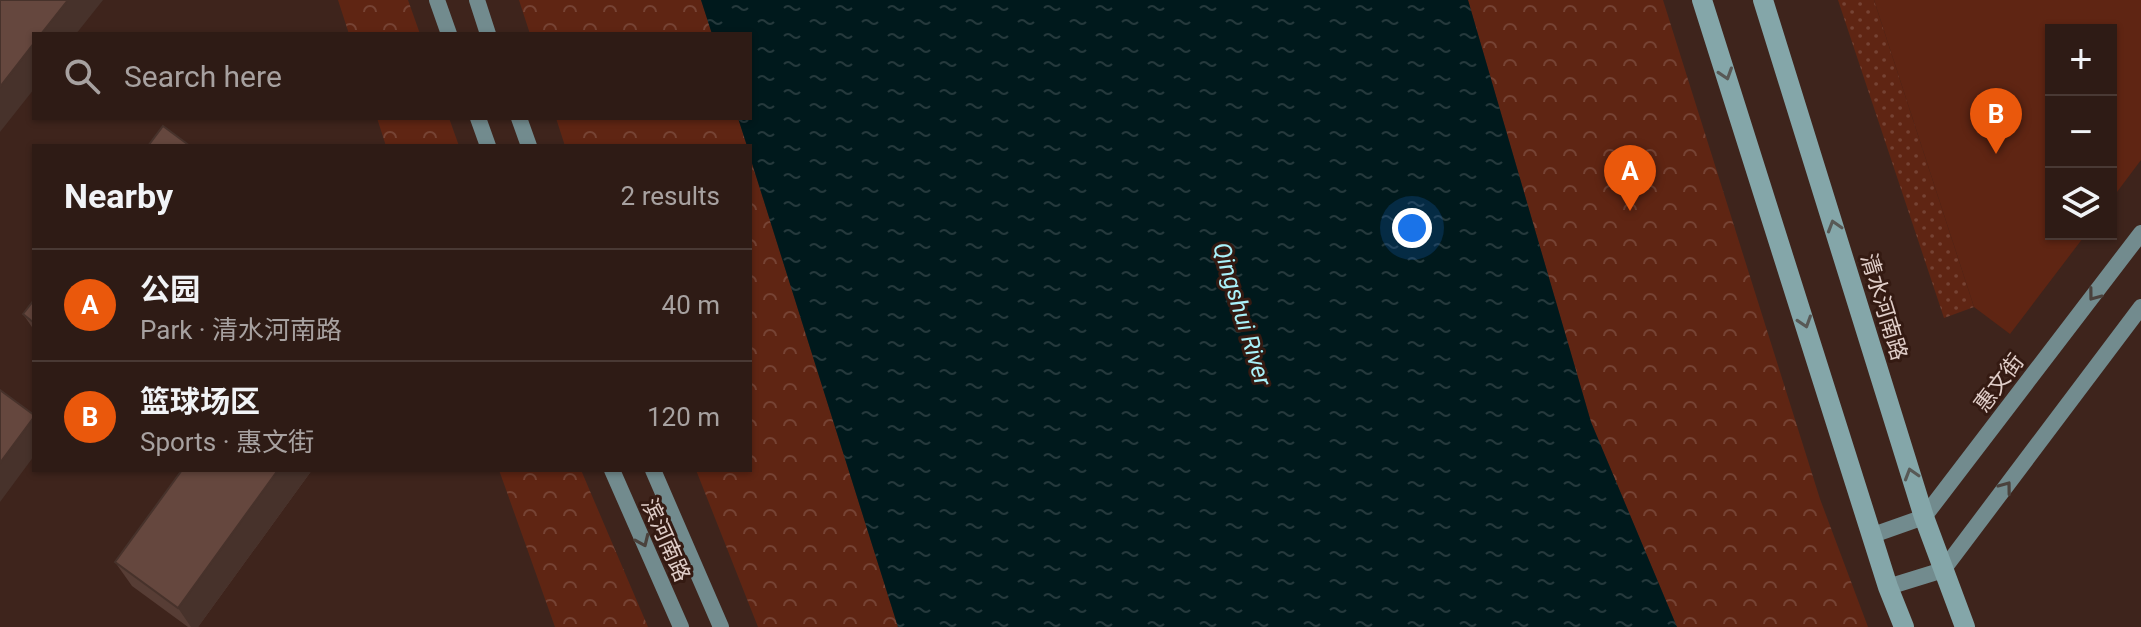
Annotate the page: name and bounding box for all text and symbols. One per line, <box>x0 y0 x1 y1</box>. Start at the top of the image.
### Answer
map controls <box>2045 24 2117 240</box>
button: + <box>2045 24 2117 96</box>
search box <box>32 32 752 120</box>
icon: search <box>60 54 104 98</box>
text: Search here <box>124 59 282 94</box>
one-way arrow <box>1717 67 1733 81</box>
pin: B <box>1970 88 2022 154</box>
button: − <box>2045 96 2117 168</box>
pin: A <box>1604 145 1656 211</box>
button: layers <box>2045 168 2117 240</box>
text: Nearby <box>64 176 173 216</box>
text: 2 results <box>621 181 720 211</box>
your location <box>1392 208 1432 248</box>
one-way arrow <box>1827 220 1843 233</box>
water label: Qingshui River <box>1207 239 1277 390</box>
street label: 清水河南路 <box>1856 251 1912 363</box>
text: 公园 <box>140 272 200 307</box>
one-way arrow <box>2089 286 2103 300</box>
text: A <box>81 290 99 320</box>
text: 40 m <box>662 290 720 320</box>
text: Park · 清水河南路 <box>140 315 342 345</box>
one-way arrow <box>1796 315 1812 328</box>
street label: 惠文街 <box>1969 349 2029 417</box>
text: 篮球场区 <box>140 384 260 419</box>
text: B <box>82 402 98 432</box>
text: 120 m <box>647 402 720 432</box>
text: Sports · 惠文街 <box>140 427 314 457</box>
one-way arrow <box>1904 468 1920 482</box>
one-way arrow <box>1996 481 2010 496</box>
street label: 滨河南路 <box>637 495 695 585</box>
one-way arrow <box>634 533 650 548</box>

